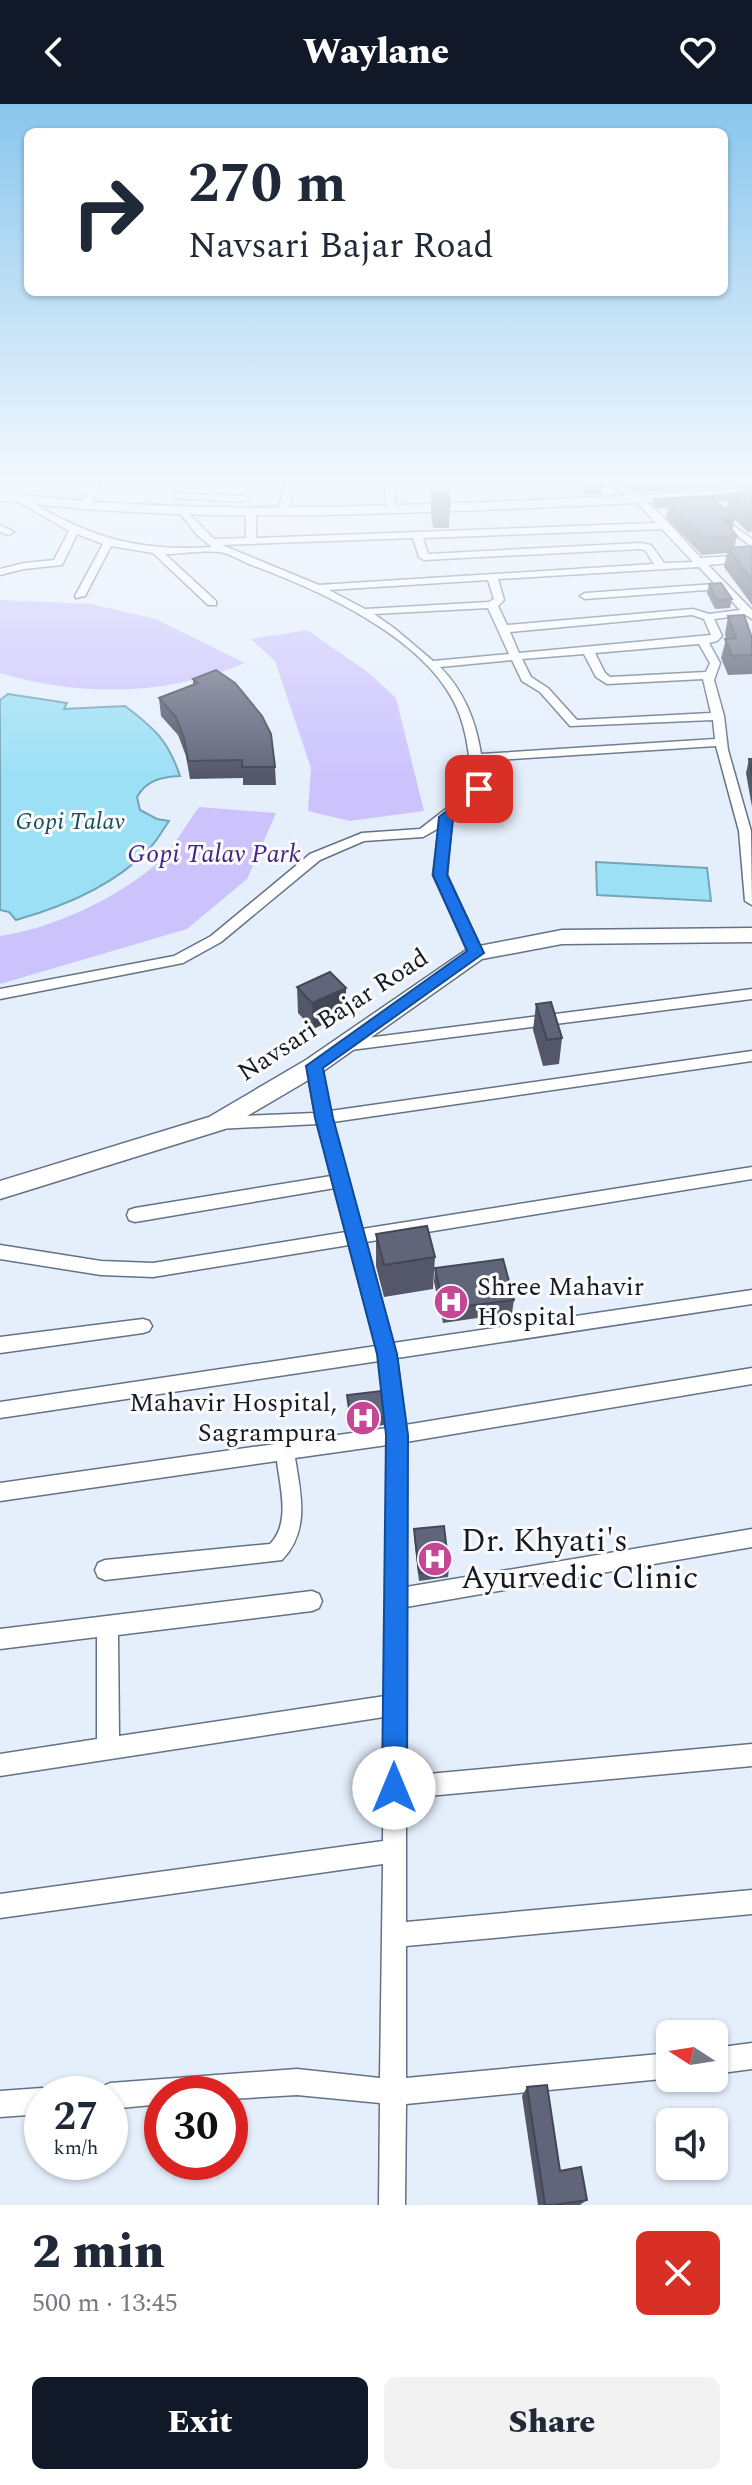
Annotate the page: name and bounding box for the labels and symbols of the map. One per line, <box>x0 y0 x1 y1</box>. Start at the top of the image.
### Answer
pin <box>445 755 513 823</box>
water label: Gopi Talav <box>16 804 125 840</box>
park label: Gopi Talav Park <box>127 834 301 874</box>
street label: Navsari Bajar Road <box>230 938 436 1092</box>
place label: Shree Mahavir Hospital <box>477 1267 644 1337</box>
hospital icon: Shree Mahavir Hospital <box>432 1283 470 1321</box>
place label: Mahavir Hospital, Sagrampura <box>129 1383 337 1453</box>
hospital icon: Mahavir Hospital, Sagrampura <box>344 1399 382 1437</box>
place label: Dr. Khyati's Ayurvedic Clinic <box>461 1517 698 1603</box>
hospital icon: Dr. Khyati's Ayurvedic Clinic <box>416 1540 454 1578</box>
position arrow <box>352 1746 436 1830</box>
north arrow <box>656 2020 728 2092</box>
speed limit sign: 30 <box>144 2076 248 2180</box>

